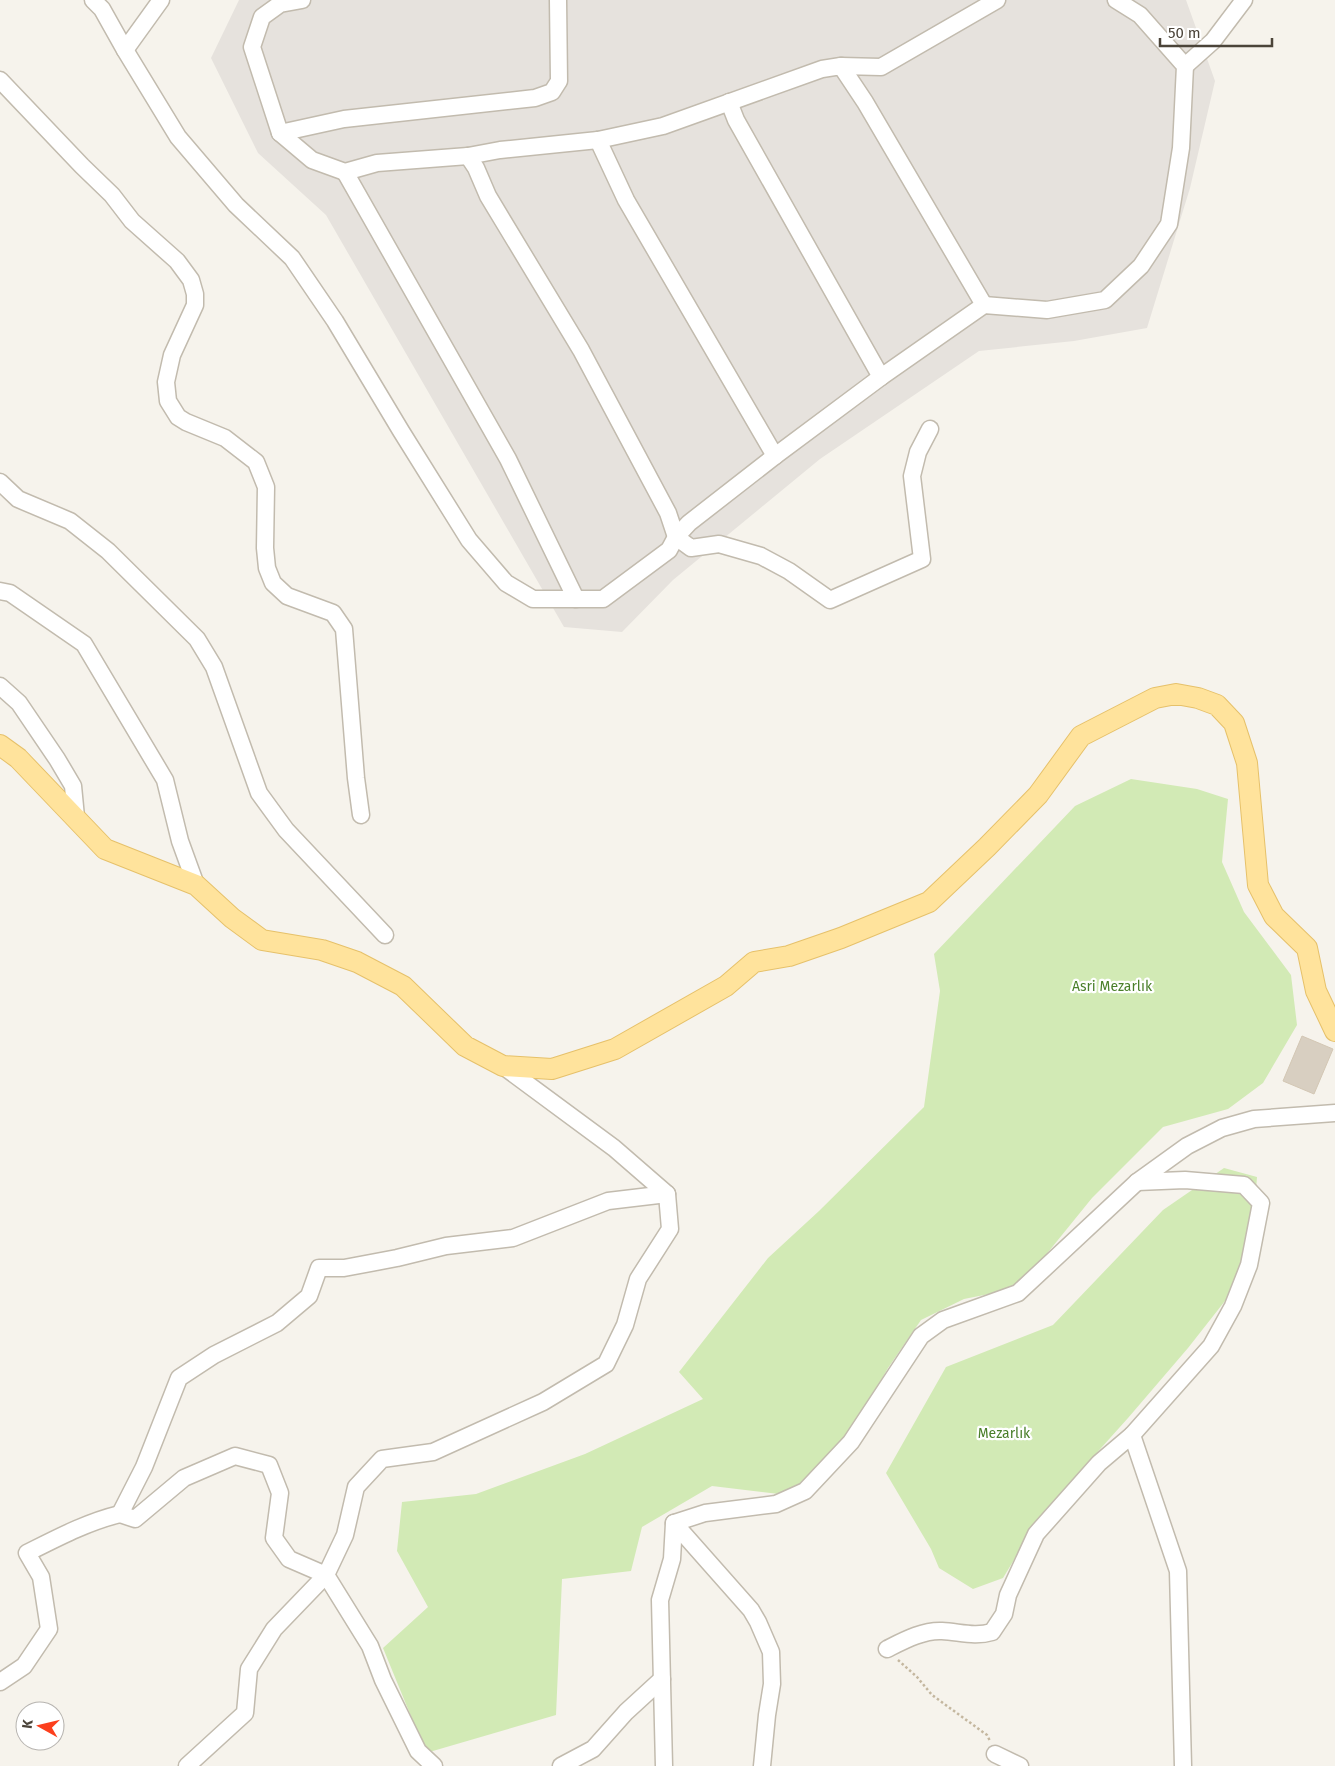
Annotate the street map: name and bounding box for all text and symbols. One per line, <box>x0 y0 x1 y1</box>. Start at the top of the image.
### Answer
scale bar <box>1160 15 1272 47</box>
text: 50 m <box>1168 24 1201 42</box>
park label: Asri Mezarlık <box>1072 978 1153 995</box>
park label: Mezarlık <box>978 1425 1031 1442</box>
north arrow <box>15 1701 65 1751</box>
text: K <box>19 1718 37 1730</box>

